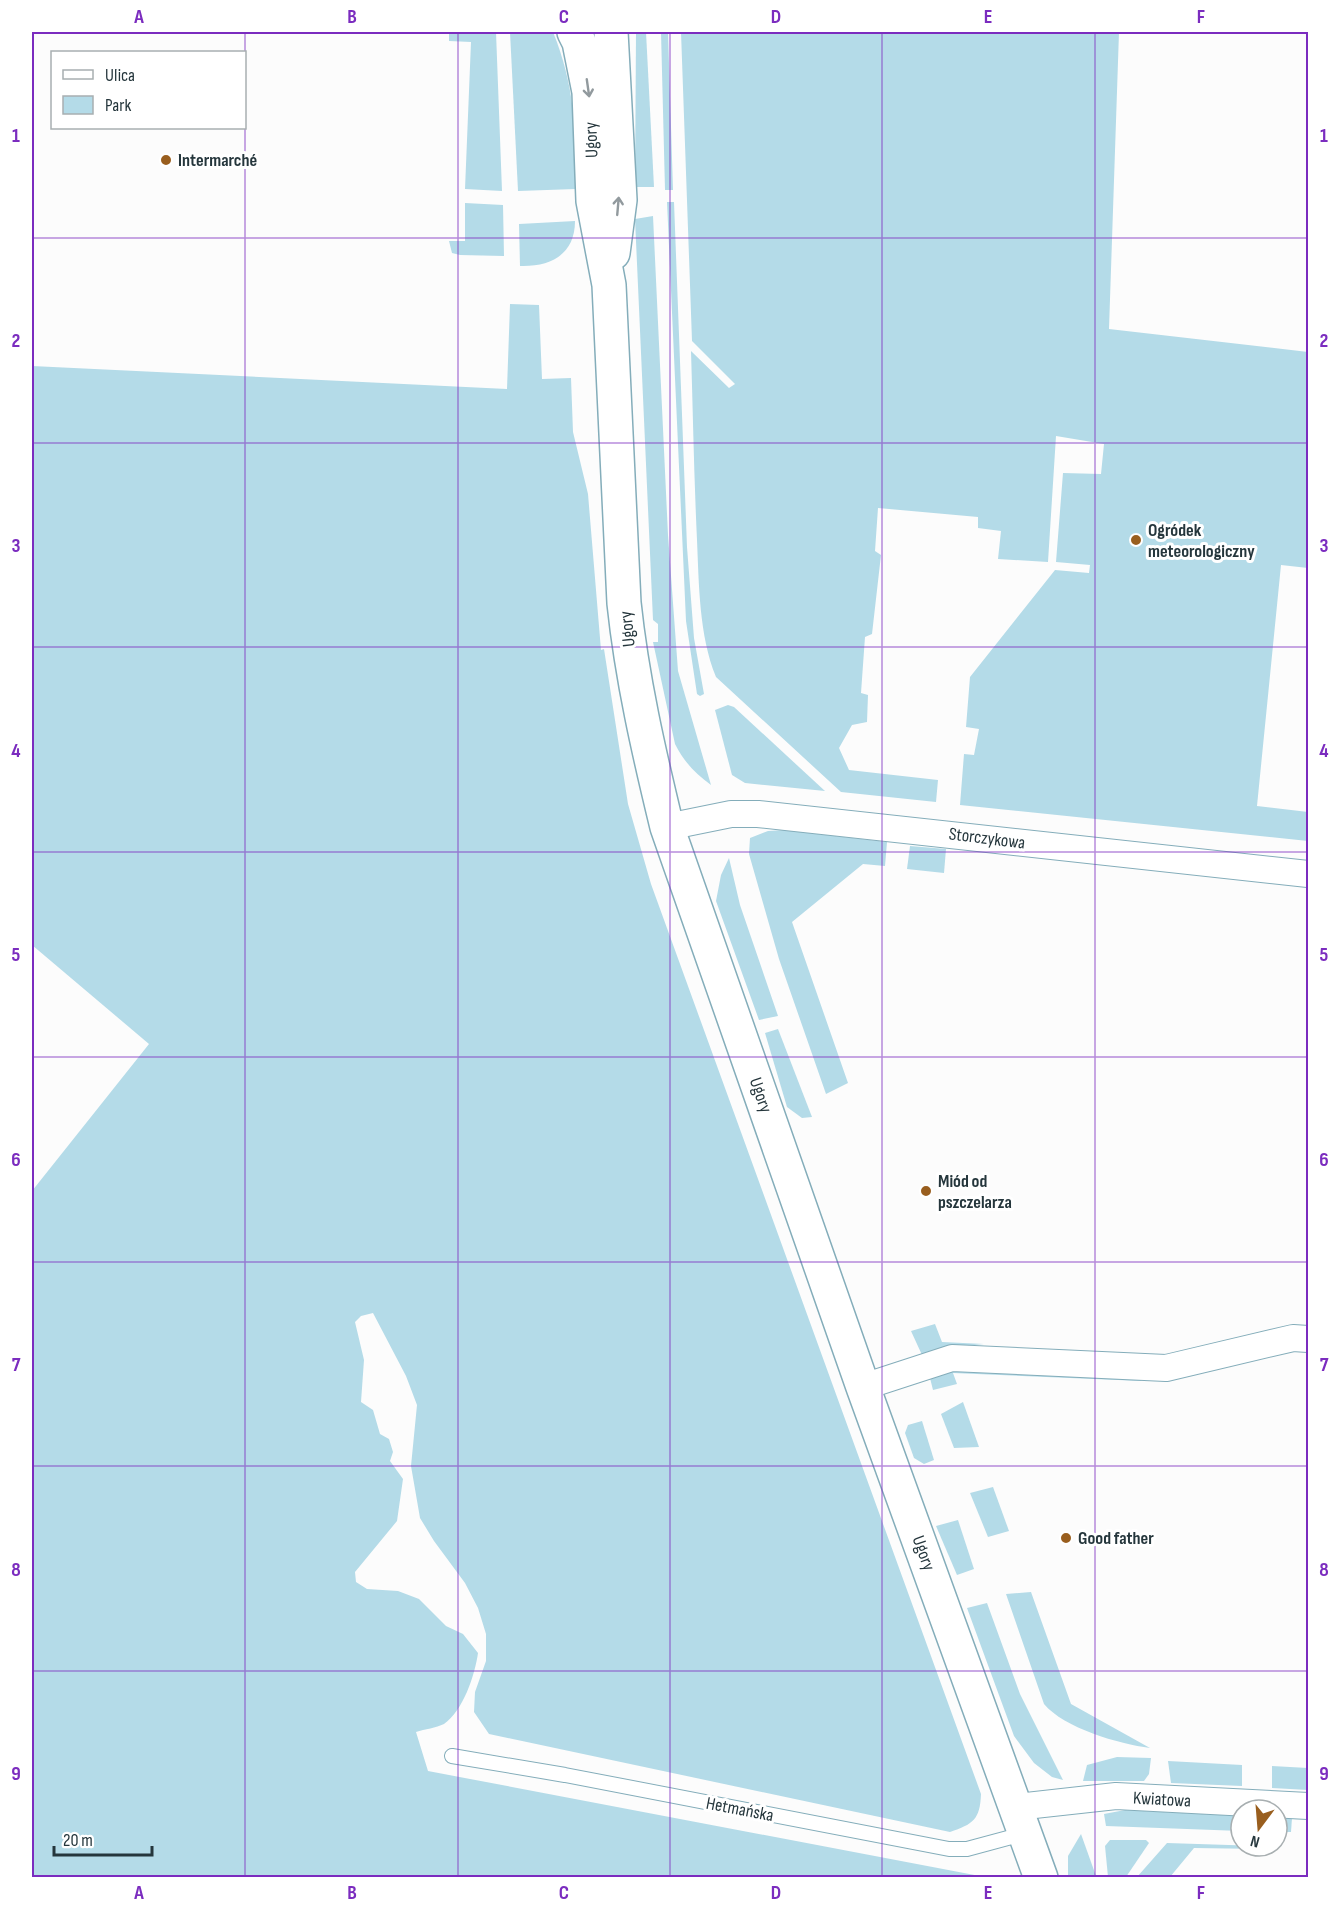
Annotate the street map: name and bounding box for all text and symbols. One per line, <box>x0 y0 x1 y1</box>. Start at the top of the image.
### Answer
text: A <box>133 5 144 29</box>
text: B <box>347 5 357 29</box>
text: C <box>559 5 569 29</box>
text: D <box>771 5 781 29</box>
text: E <box>984 5 992 29</box>
text: F <box>1197 5 1205 29</box>
legend <box>51 51 246 129</box>
text: Ulica <box>105 65 135 86</box>
one-way arrow <box>582 78 593 97</box>
text: Park <box>105 95 131 116</box>
street label: Ugory <box>580 122 603 158</box>
text: 1 <box>12 124 20 148</box>
text: 1 <box>1320 124 1328 148</box>
place label: Intermarché <box>178 150 257 171</box>
marker: Intermarché <box>159 153 173 167</box>
one-way arrow <box>613 196 624 216</box>
text: 2 <box>12 329 20 353</box>
text: 2 <box>1320 329 1328 353</box>
place label: Ogródek meteorologiczny <box>1148 520 1255 562</box>
marker: Ogródek meteorologiczny <box>1129 533 1143 547</box>
text: 3 <box>12 534 21 558</box>
text: 3 <box>1320 534 1329 558</box>
street label: Ugory <box>615 610 640 648</box>
text: 4 <box>11 739 21 763</box>
text: 4 <box>1319 739 1329 763</box>
street label: Storczykowa <box>948 823 1026 854</box>
text: 5 <box>12 943 21 967</box>
text: 5 <box>1320 943 1329 967</box>
street label: Ugory <box>745 1075 776 1116</box>
text: 6 <box>11 1148 21 1172</box>
text: 6 <box>1319 1148 1329 1172</box>
place label: Miód od pszczelarza <box>938 1171 1012 1213</box>
marker: Miód od pszczelarza <box>919 1184 933 1198</box>
text: 7 <box>12 1353 21 1377</box>
text: 7 <box>1320 1353 1329 1377</box>
place label: Good father <box>1078 1528 1154 1549</box>
marker: Good father <box>1059 1531 1073 1545</box>
street label: Ugory <box>908 1533 940 1574</box>
text: 8 <box>11 1558 21 1582</box>
text: 8 <box>1319 1558 1329 1582</box>
text: 9 <box>11 1762 21 1786</box>
text: 9 <box>1319 1762 1329 1786</box>
street label: Kwiatowa <box>1133 1788 1191 1812</box>
street label: Hetmańska <box>704 1793 775 1826</box>
north arrow <box>1229 1798 1289 1858</box>
scale bar <box>54 1819 152 1857</box>
text: 20 m <box>63 1830 93 1851</box>
text: N <box>1249 1831 1262 1851</box>
text: A <box>133 1881 144 1905</box>
text: B <box>347 1881 357 1905</box>
text: C <box>559 1881 569 1905</box>
text: D <box>771 1881 781 1905</box>
text: E <box>984 1881 992 1905</box>
text: F <box>1197 1881 1205 1905</box>

